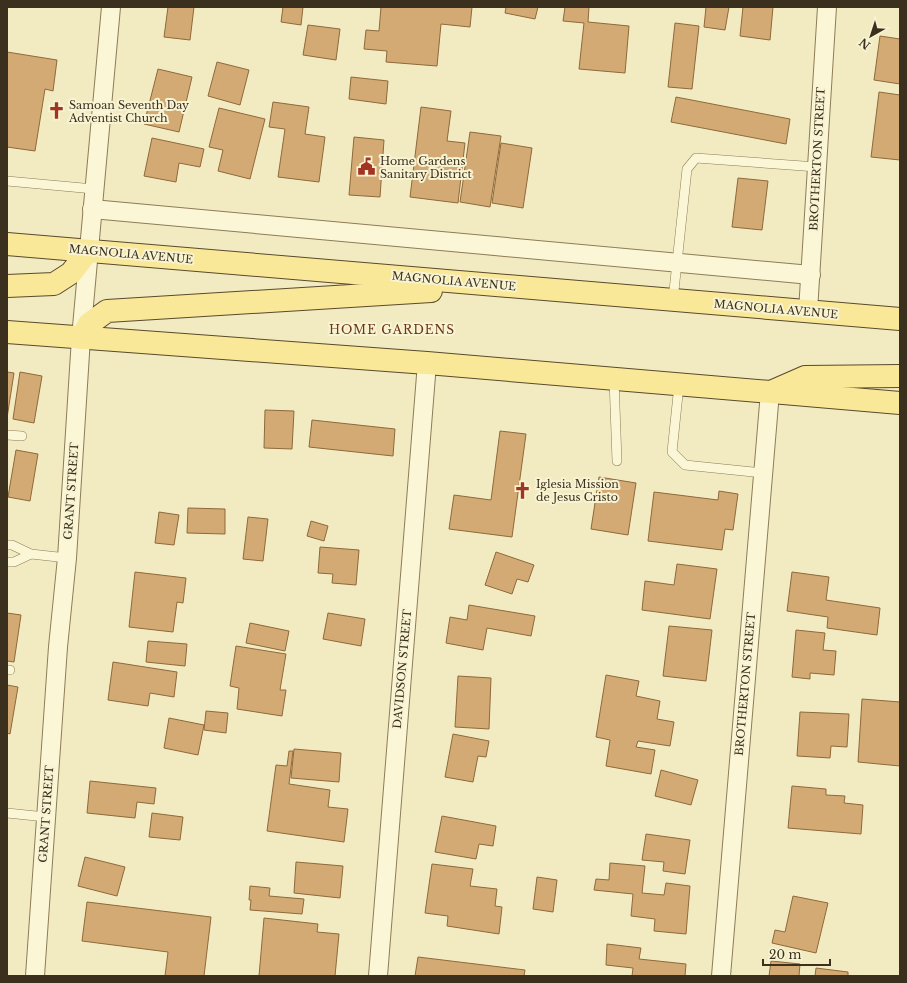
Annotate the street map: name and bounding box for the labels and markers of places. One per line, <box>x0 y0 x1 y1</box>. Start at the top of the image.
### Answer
place label: Samoan Seventh Day Adventist Church <box>68 98 189 125</box>
church icon: Samoan Seventh Day Adventist Church <box>46 101 66 121</box>
place label: Home Gardens Sanitary District <box>380 154 472 181</box>
public building icon: Home Gardens Sanitary District <box>357 157 377 177</box>
place label: Iglesia Mission de Jesus Cristo <box>536 477 619 504</box>
church icon: Iglesia Mission de Jesus Cristo <box>513 480 533 500</box>

